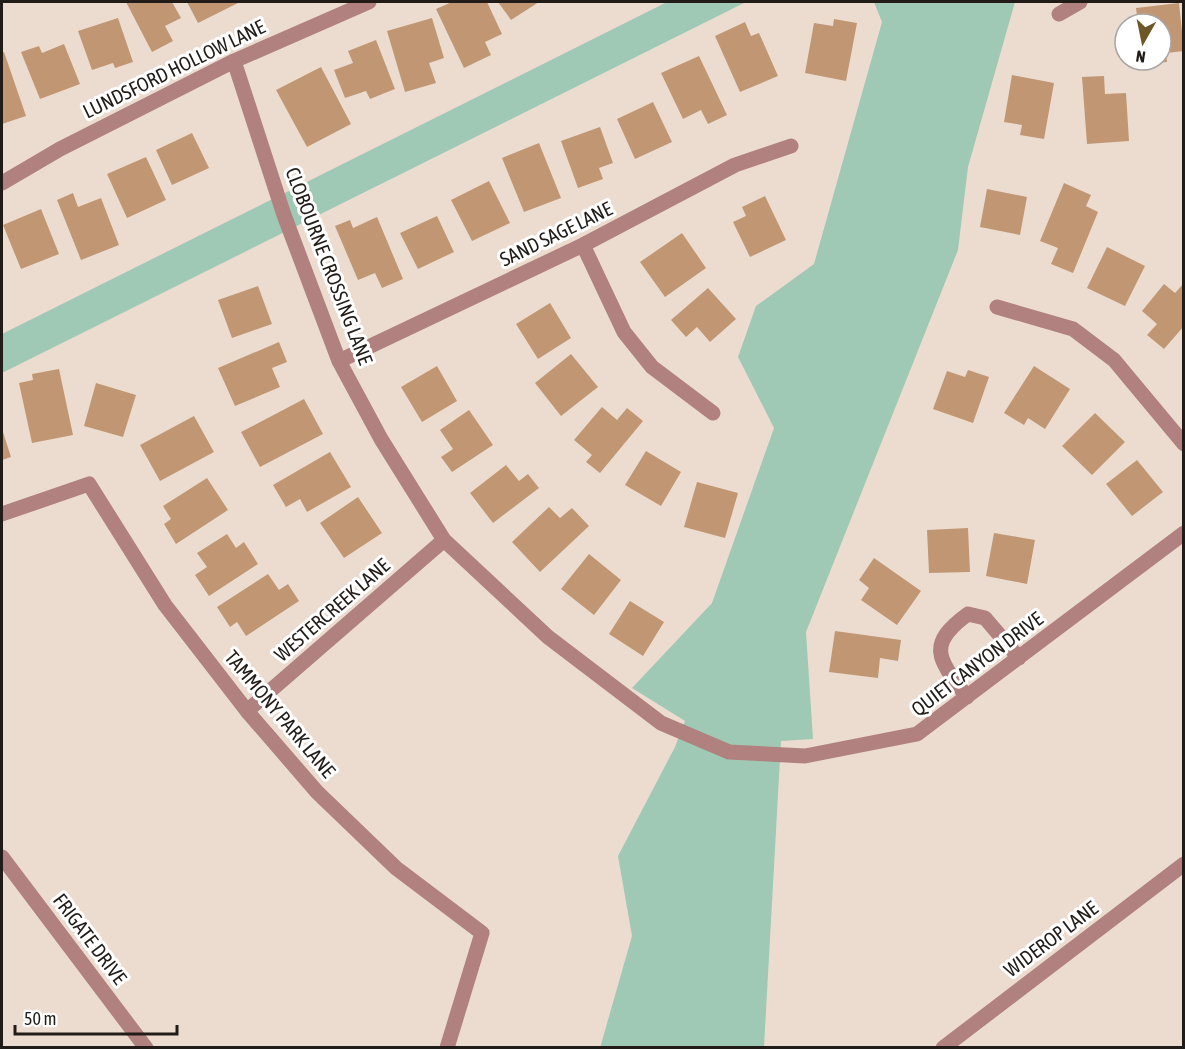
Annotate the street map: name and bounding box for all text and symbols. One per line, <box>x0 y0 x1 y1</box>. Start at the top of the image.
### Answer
north arrow <box>1113 12 1173 72</box>
street label: LUNDSFORD HOLLOW LANE <box>79 14 269 123</box>
text: N <box>1135 47 1147 66</box>
street label: CLOBOURNE CROSSING LANE <box>281 164 378 368</box>
street label: SAND SAGE LANE <box>496 196 616 271</box>
street label: WESTERCREEK LANE <box>269 553 394 666</box>
street label: QUIET CANYON DRIVE <box>907 606 1047 720</box>
street label: TAMMONY PARK LANE <box>221 645 341 782</box>
street label: FRIGATE DRIVE <box>49 889 132 989</box>
street label: WIDEROP LANE <box>999 896 1102 981</box>
scale bar <box>15 998 177 1036</box>
text: 50 m <box>24 1008 56 1029</box>

